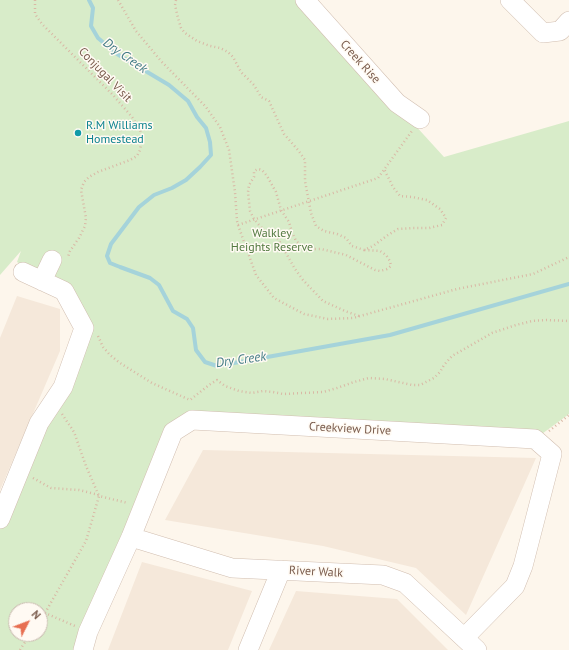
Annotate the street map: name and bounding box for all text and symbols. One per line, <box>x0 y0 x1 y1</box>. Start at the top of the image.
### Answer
water label: Dry Creek <box>100 35 150 77</box>
street label: Creek Rise <box>337 37 383 87</box>
street label: Conjugal Visit <box>75 45 135 105</box>
place label: R.M Williams Homestead <box>86 119 153 147</box>
marker: R.M Williams Homestead <box>73 128 83 138</box>
park label: Walkley Heights Reserve <box>231 227 313 255</box>
water label: Dry Creek <box>215 349 267 371</box>
street label: Creekview Drive <box>309 420 391 438</box>
street label: River Walk <box>289 563 343 581</box>
north arrow <box>8 602 48 642</box>
text: N <box>29 607 44 622</box>

